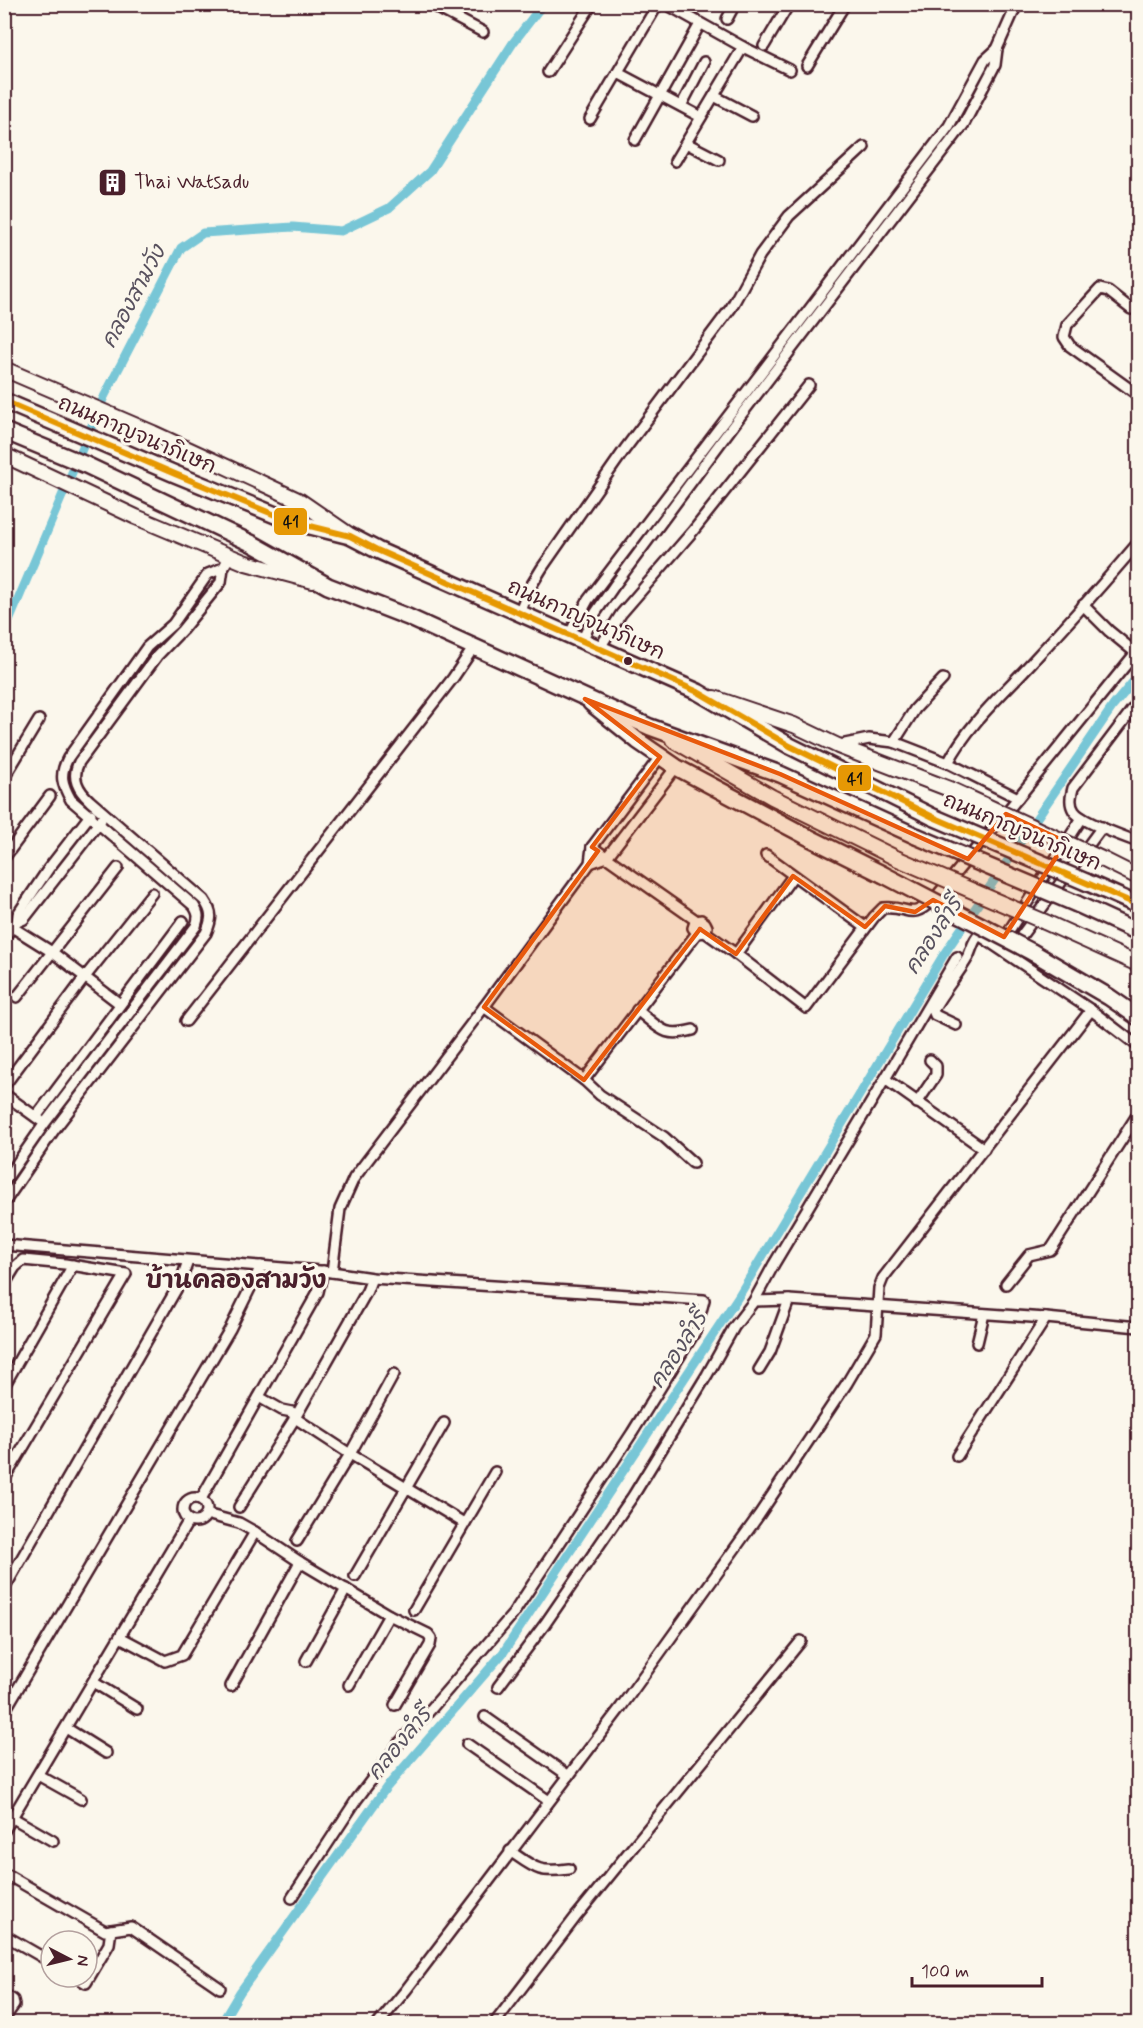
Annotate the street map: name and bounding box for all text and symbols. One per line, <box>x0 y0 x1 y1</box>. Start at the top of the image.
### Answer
building icon: Thai Watsadu <box>97 166 129 198</box>
place label: Thai Watsadu <box>134 168 249 196</box>
water label: คลองสามวัง <box>95 239 174 353</box>
street label: ถนนกาญจนาภิเษก <box>54 389 220 481</box>
line badge: 41 <box>273 507 308 536</box>
text: 41 <box>283 512 299 533</box>
street label: ถนนกาญจนาภิเษก <box>503 573 669 667</box>
unlabelled marker <box>622 655 634 667</box>
line badge: 41 <box>837 764 872 792</box>
text: 41 <box>847 769 863 790</box>
street label: ถนนกาญจนาภิเษก <box>939 786 1105 878</box>
water label: คลองลำรี <box>898 888 972 980</box>
district label: บ้านคลองสามวัง <box>145 1263 327 1297</box>
water label: คลองลำรี <box>643 1302 717 1394</box>
water label: คลองลำรี <box>361 1698 442 1786</box>
north arrow <box>39 1929 99 1989</box>
scale bar <box>912 1950 1042 1988</box>
text: N <box>71 1954 93 1967</box>
text: 100 m <box>921 1960 969 1984</box>

